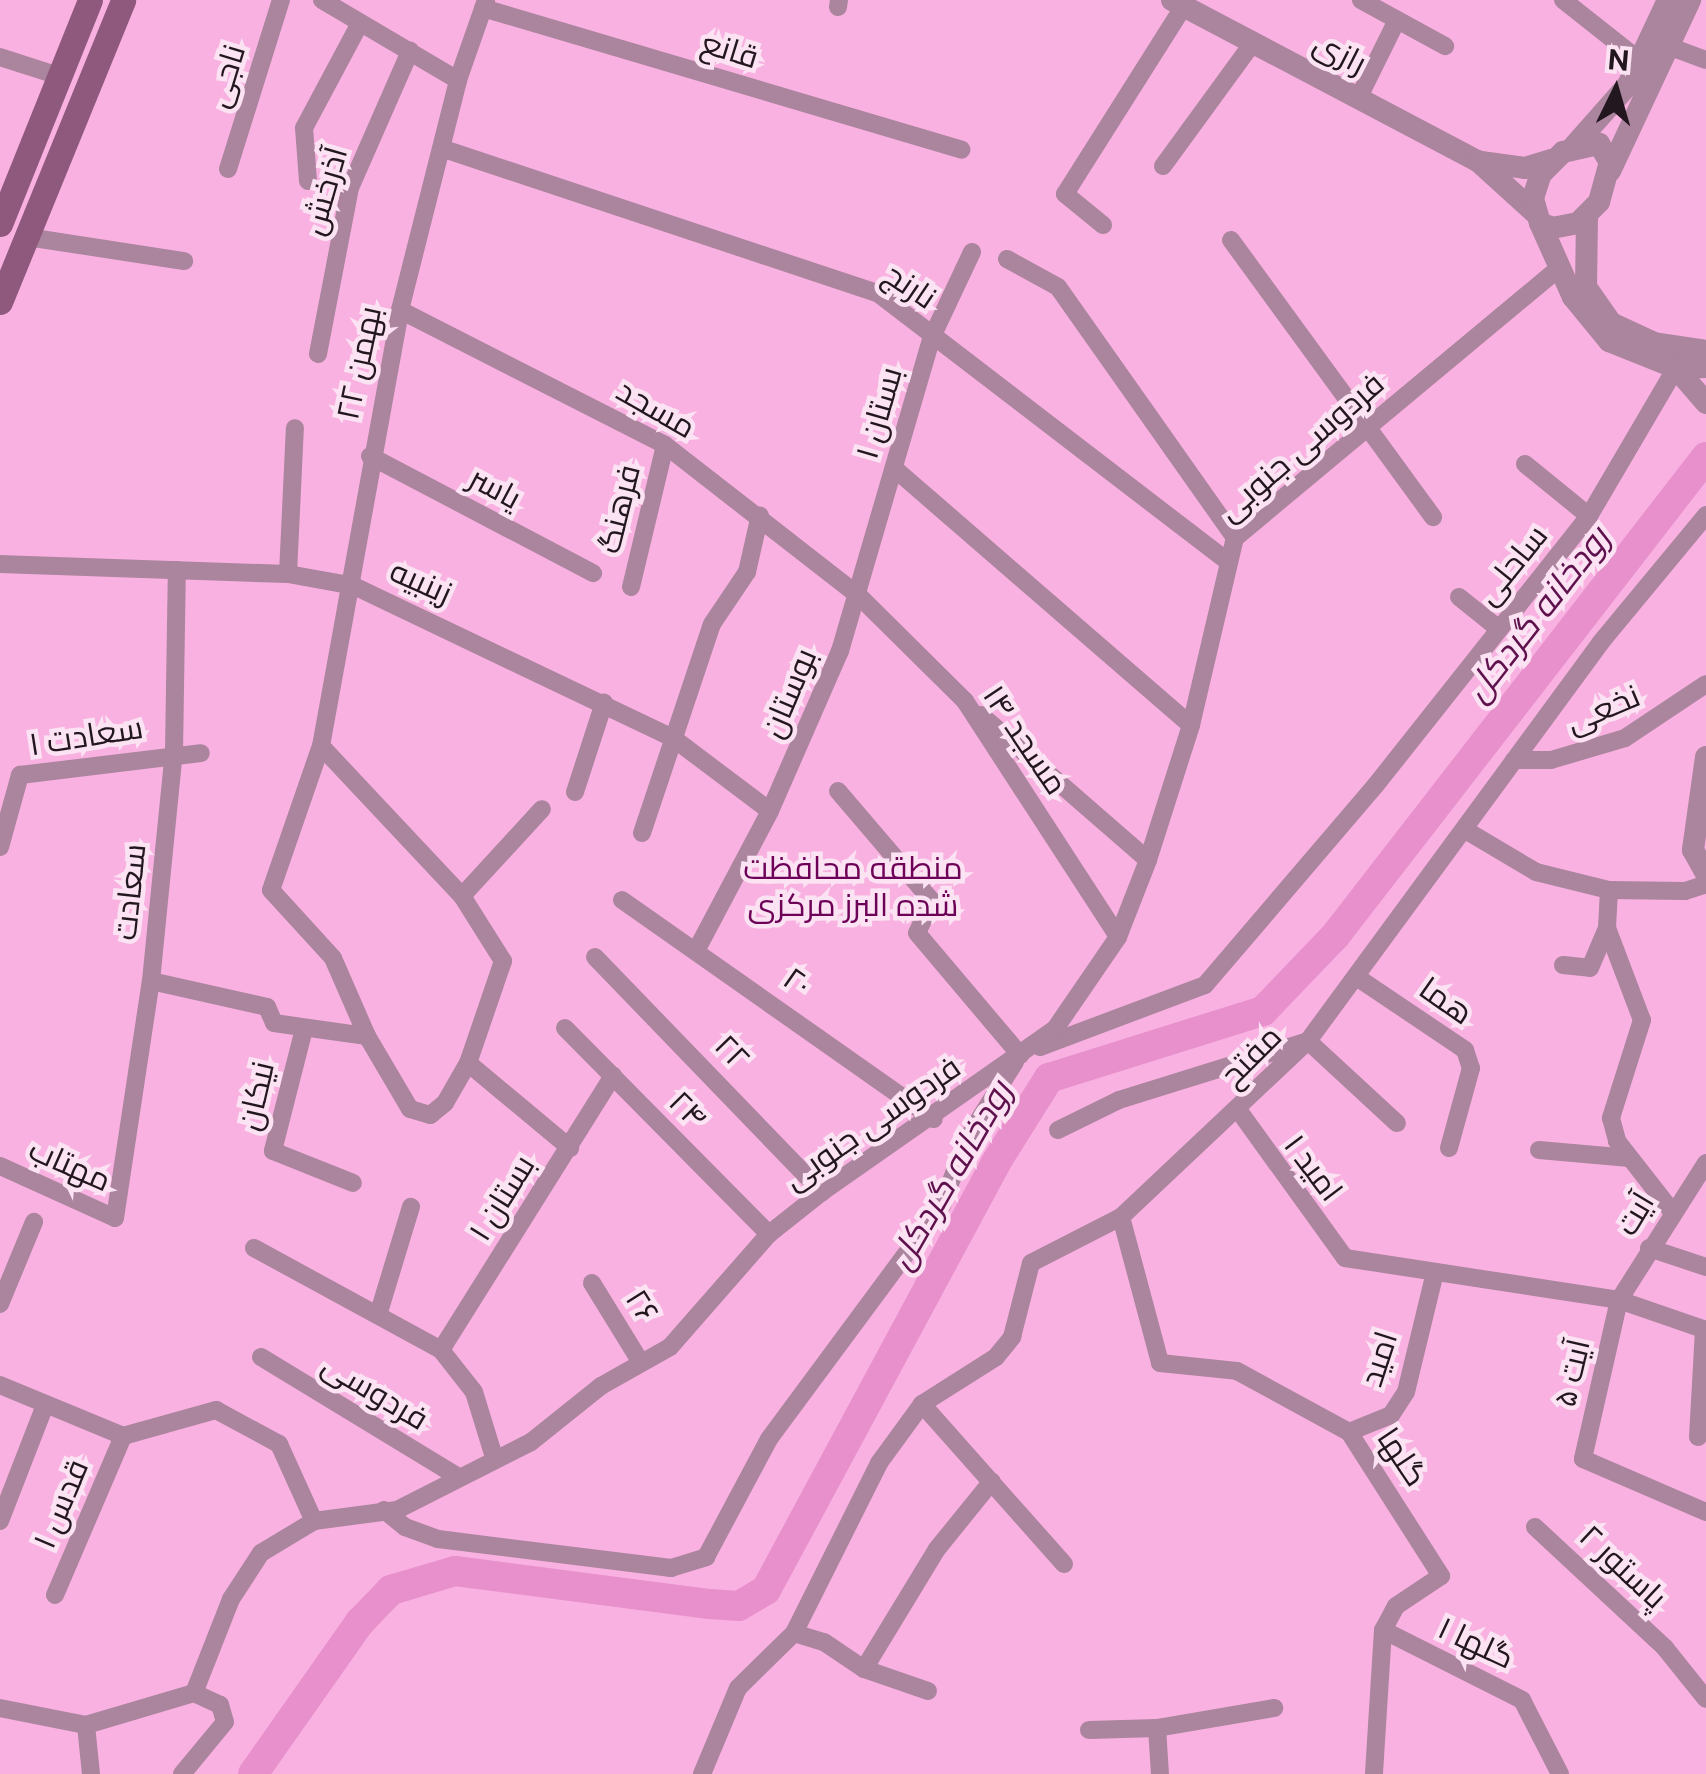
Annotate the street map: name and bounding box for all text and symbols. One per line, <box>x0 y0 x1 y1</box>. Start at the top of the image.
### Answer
street label: قانع <box>697 23 763 77</box>
street label: رازی <box>1307 24 1373 82</box>
street label: ناجی <box>198 40 254 112</box>
north arrow <box>1566 40 1666 140</box>
text: N <box>1606 42 1631 77</box>
street label: آذرخش <box>294 142 356 240</box>
street label: نارنج <box>876 255 944 317</box>
street label: ۲۲ بهمن <box>328 303 390 423</box>
street label: بستان ۱ <box>848 363 910 463</box>
street label: فردوسی جنوبی <box>1210 365 1392 529</box>
street label: مسجد <box>610 371 702 447</box>
street label: یاسر <box>462 458 528 518</box>
street label: فرهنگ <box>589 461 649 557</box>
street label: ساحلی <box>1468 517 1556 613</box>
water label: رودخانه گردکل <box>1456 518 1618 710</box>
street label: زینبیه <box>384 552 458 612</box>
street label: بوستان <box>753 642 825 744</box>
street label: نخعی <box>1560 676 1646 742</box>
street label: مسجد ۱۴ <box>975 678 1075 802</box>
street label: سعادت ۱ <box>26 708 146 764</box>
street label: سعادت <box>106 842 154 942</box>
park label: منطقه محافظت شده البرز مرکزی <box>743 850 963 925</box>
street label: ۲۰ <box>776 959 818 1005</box>
street label: هما <box>1412 969 1480 1033</box>
street label: مفتح <box>1212 1017 1290 1095</box>
street label: ۲۲ <box>706 1027 758 1077</box>
street label: فردوسی جنوبی <box>776 1048 968 1198</box>
street label: نیکان <box>229 1058 283 1134</box>
water label: رودخانه گردکل <box>879 1073 1021 1277</box>
street label: ۲۴ <box>661 1083 715 1137</box>
street label: امید ۱ <box>1276 1127 1350 1209</box>
street label: مهتاب <box>23 1130 117 1200</box>
street label: بستان ۱ <box>461 1148 543 1248</box>
street label: آیت <box>1607 1186 1663 1242</box>
street label: ۲۶ <box>617 1282 667 1330</box>
street label: امید <box>1352 1327 1406 1391</box>
street label: آیت ۵ <box>1546 1335 1598 1411</box>
street label: فردوسی <box>315 1345 435 1439</box>
street label: گلها <box>1369 1421 1435 1493</box>
street label: قدس ۱ <box>25 1454 97 1554</box>
street label: پاستور ۲ <box>1571 1517 1675 1617</box>
street label: گلها ۱ <box>1432 1609 1520 1677</box>

